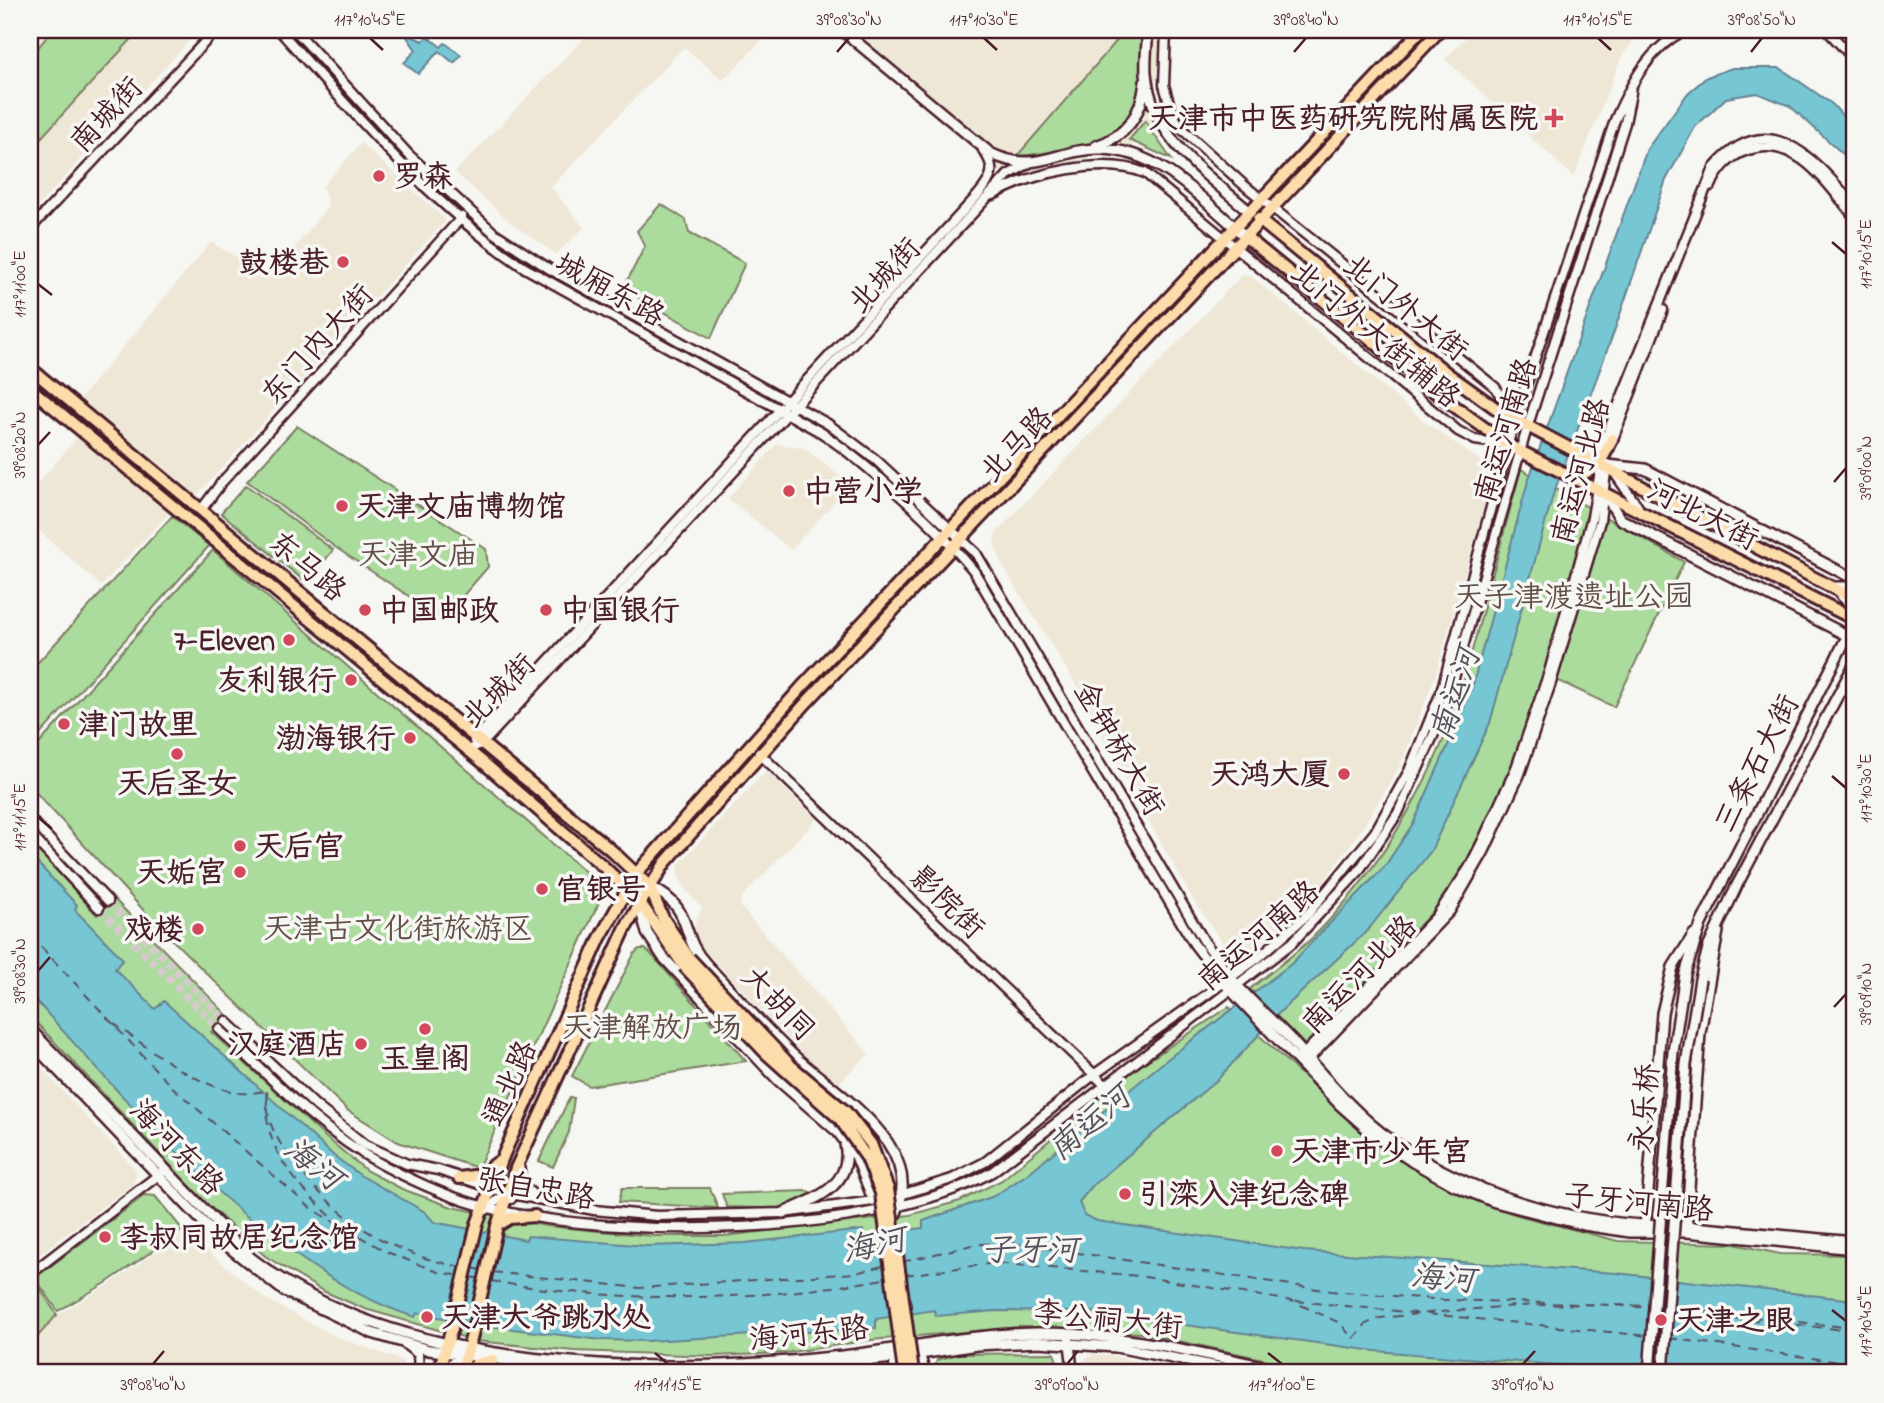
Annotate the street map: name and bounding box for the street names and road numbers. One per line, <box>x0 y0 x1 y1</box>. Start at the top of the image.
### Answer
street label: 南城街 <box>61 68 155 164</box>
street label: 北城街 <box>839 229 933 325</box>
street label: 城厢东路 <box>545 243 672 340</box>
street label: 北门外大街 <box>1332 245 1476 374</box>
street label: 北门外大街辅路 <box>1279 252 1469 421</box>
street label: 东门内大街 <box>253 276 386 416</box>
street label: 南运河南路 <box>1465 353 1551 509</box>
street label: 南运河北路 <box>1542 394 1624 550</box>
street label: 北马路 <box>971 398 1065 494</box>
street label: 河北大街 <box>1638 470 1765 564</box>
street label: 东马路 <box>257 523 355 614</box>
street label: 北城街 <box>453 645 547 739</box>
street label: 金钟桥大街 <box>1061 674 1174 825</box>
street label: 三条石大街 <box>1705 688 1812 841</box>
street label: 影院街 <box>898 857 994 951</box>
street label: 南运河南路 <box>1189 871 1331 1003</box>
street label: 南运河北路 <box>1293 907 1429 1045</box>
street label: 大胡同 <box>730 957 824 1053</box>
street label: 通北路 <box>473 1034 550 1134</box>
street label: 永乐桥 <box>1621 1062 1673 1155</box>
street label: 海河东路 <box>117 1091 232 1208</box>
street label: 张自忠路 <box>473 1159 598 1223</box>
street label: 子牙河南路 <box>1562 1175 1716 1235</box>
street label: 李公祠大街 <box>1031 1292 1185 1352</box>
street label: 海河东路 <box>747 1308 871 1364</box>

